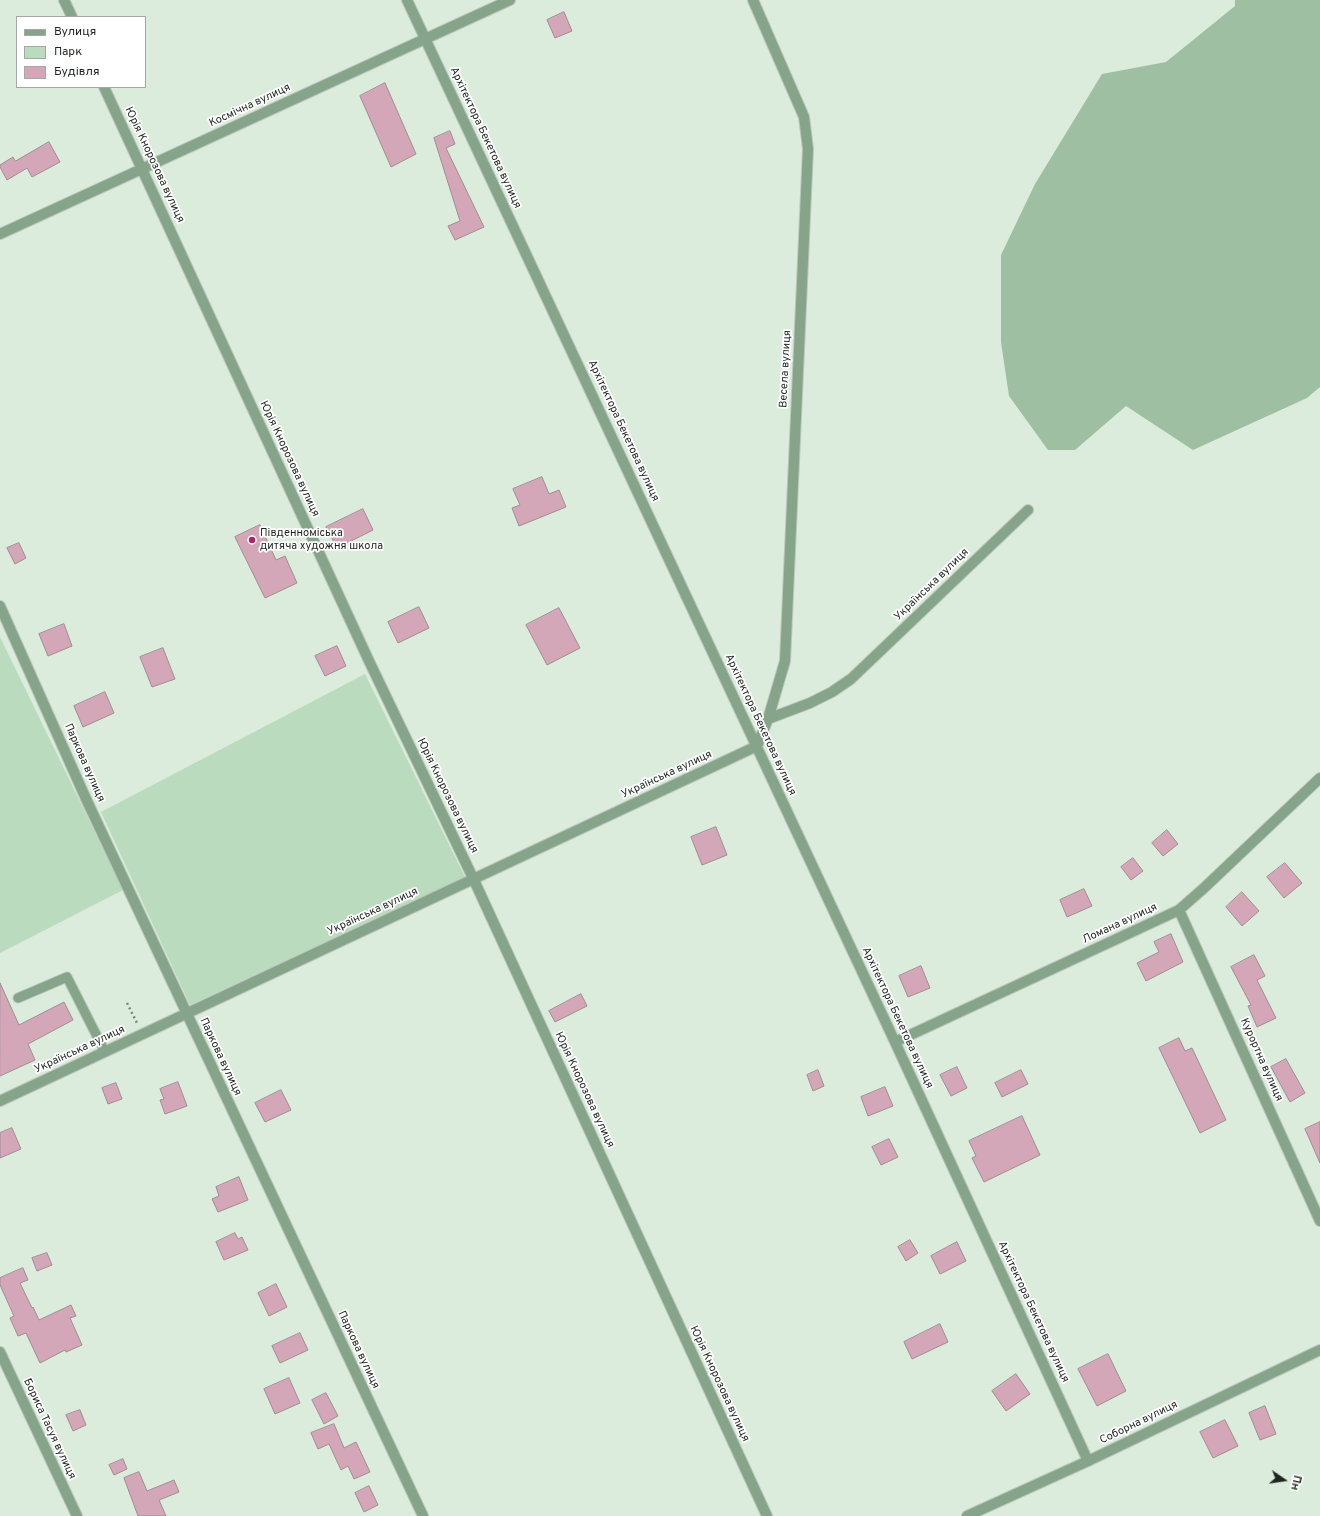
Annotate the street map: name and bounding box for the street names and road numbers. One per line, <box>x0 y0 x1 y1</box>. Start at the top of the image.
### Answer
street label: Архітектора Бекетова вулиця <box>446 65 524 211</box>
street label: Космічна вулиця <box>207 81 293 131</box>
street label: Юрія Кнорозова вулиця <box>121 105 187 225</box>
street label: Весела вулиця <box>777 330 795 408</box>
street label: Архітектора Бекетова вулиця <box>584 358 662 504</box>
street label: Юрія Кнорозова вулиця <box>256 399 322 519</box>
street label: Українська вулиця <box>892 546 972 624</box>
street label: Архітектора Бекетова вулиця <box>721 652 799 798</box>
street label: Паркова вулиця <box>61 722 107 804</box>
street label: Юрія Кнорозова вулиця <box>413 736 481 856</box>
street label: Українська вулиця <box>620 748 714 802</box>
street label: Українська вулиця <box>326 885 420 939</box>
street label: Ломана вулиця <box>1081 901 1159 947</box>
street label: Архітектора Бекетова вулиця <box>858 945 936 1091</box>
street label: Паркова вулиця <box>196 1016 244 1098</box>
street label: Курортна вулиця <box>1237 1017 1285 1103</box>
street label: Українська вулиця <box>33 1023 127 1077</box>
street label: Юрія Кнорозова вулиця <box>551 1030 617 1150</box>
street label: Архітектора Бекетова вулиця <box>994 1239 1072 1385</box>
street label: Паркова вулиця <box>334 1309 382 1391</box>
street label: Юрія Кнорозова вулиця <box>686 1324 752 1444</box>
street label: Бориса Тасуя вулиця <box>20 1377 78 1481</box>
street label: Соборна вулиця <box>1098 1398 1180 1448</box>

